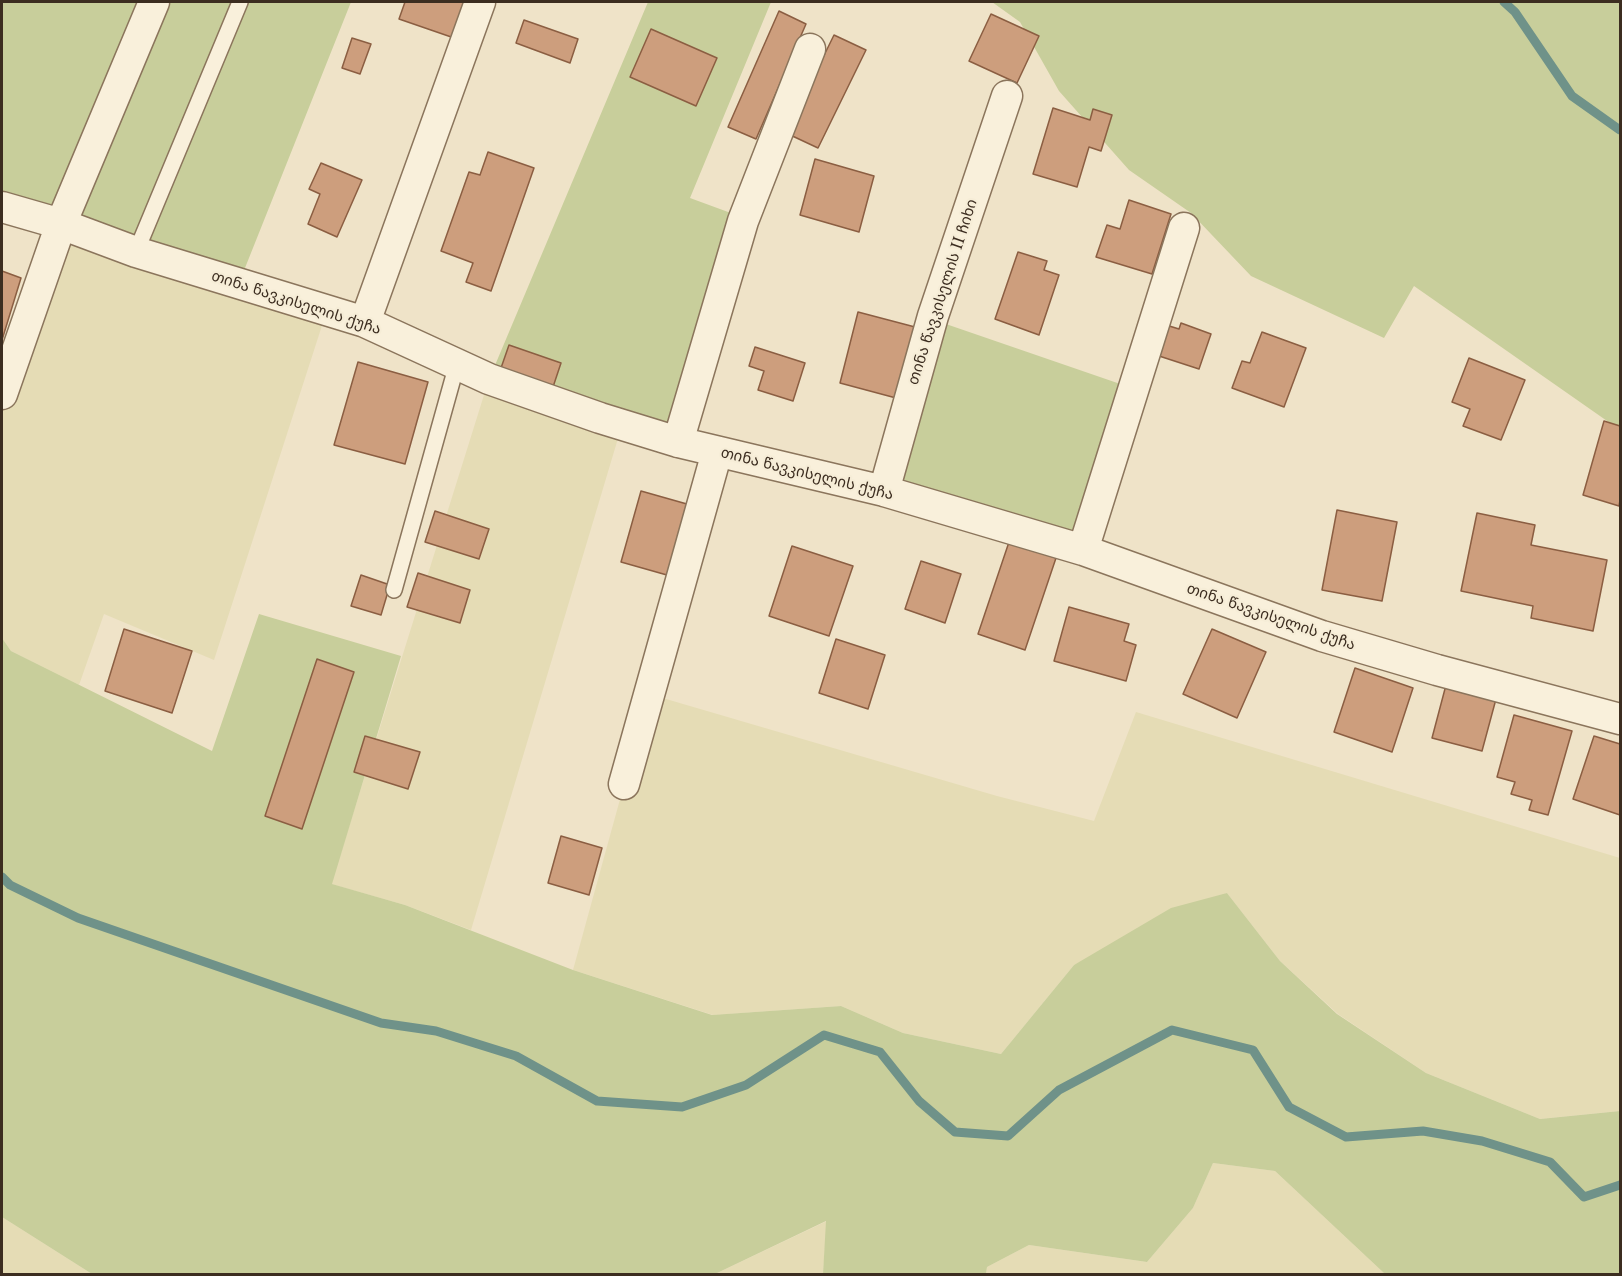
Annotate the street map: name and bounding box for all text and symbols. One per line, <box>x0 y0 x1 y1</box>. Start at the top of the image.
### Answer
street label: თინა წავკისელის II ჩიხი <box>904 197 982 387</box>
street label: თინა წავკისელის ქუჩა <box>209 267 383 339</box>
street label: თინა წავკისელის ქუჩა <box>719 444 895 504</box>
street label: თინა წავკისელის ქუჩა <box>1184 580 1358 654</box>

